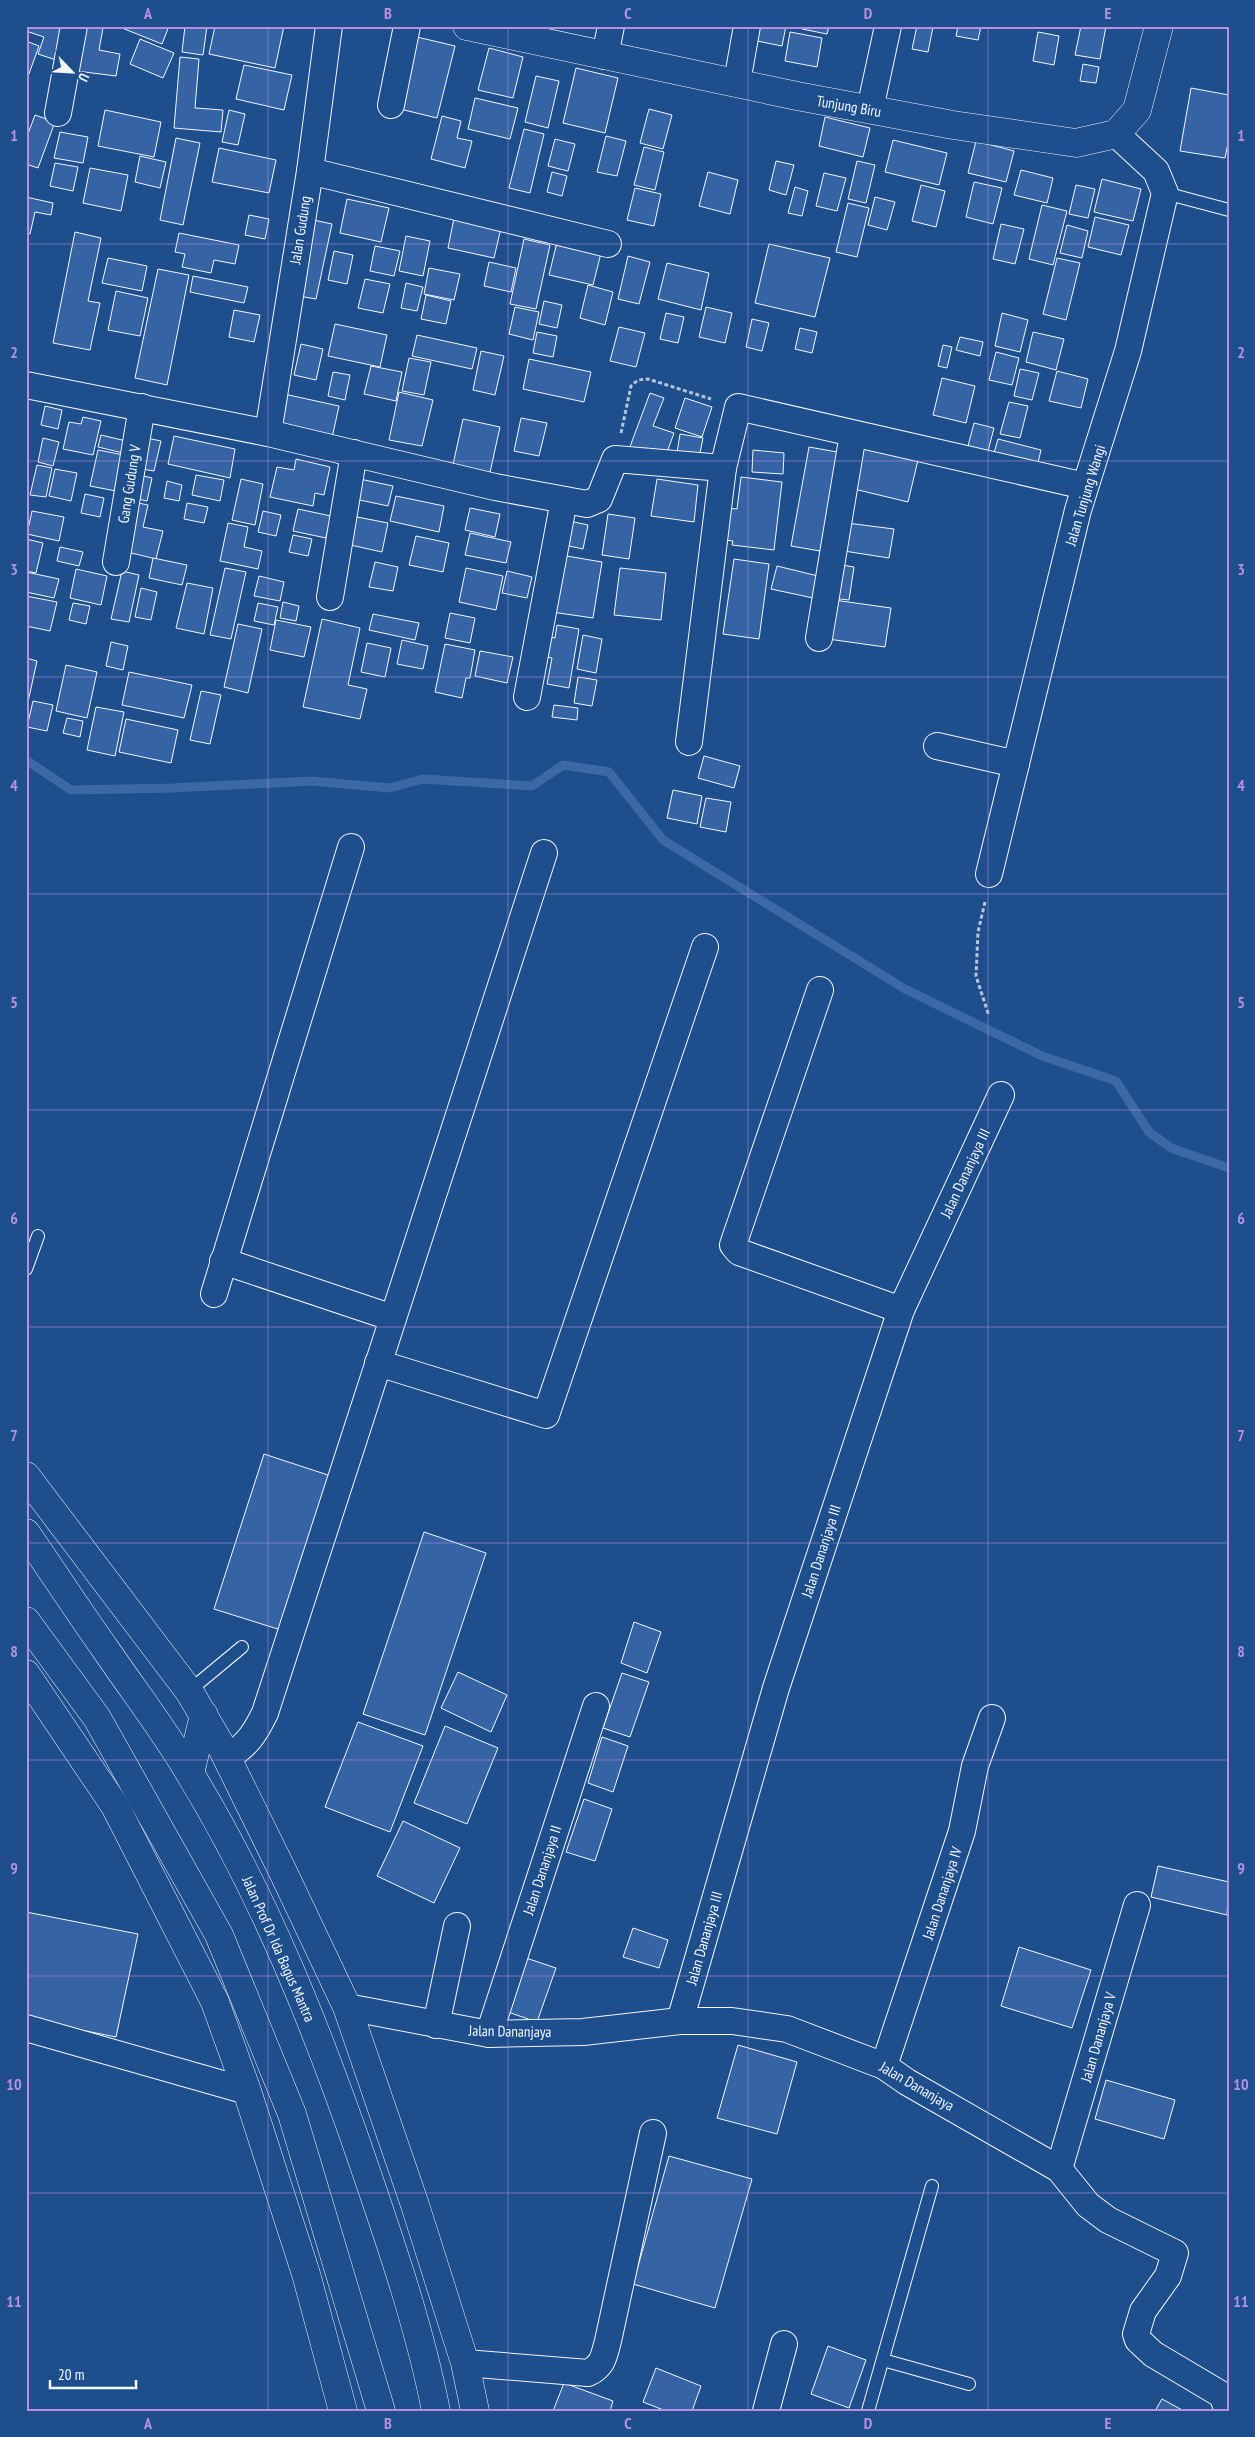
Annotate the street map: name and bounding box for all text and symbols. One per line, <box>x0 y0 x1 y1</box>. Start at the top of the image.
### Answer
text: A <box>143 3 153 23</box>
text: B <box>384 3 392 23</box>
text: C <box>624 3 632 23</box>
text: D <box>864 3 873 23</box>
text: E <box>1105 3 1112 23</box>
north arrow <box>48 48 98 98</box>
text: U <box>74 70 93 85</box>
street label: Tunjung Biru <box>815 91 883 121</box>
text: 1 <box>10 125 18 145</box>
text: 1 <box>1237 125 1245 145</box>
street label: Jalan Gudung <box>285 195 315 266</box>
text: 2 <box>10 342 18 362</box>
text: 2 <box>1237 342 1245 362</box>
street label: Jalan Tunjung Wangi <box>1060 442 1109 549</box>
street label: Gang Gudung V <box>113 443 145 525</box>
text: 3 <box>10 559 18 579</box>
text: 3 <box>1237 559 1245 579</box>
text: 4 <box>10 775 18 795</box>
text: 4 <box>1237 775 1245 795</box>
text: 5 <box>10 992 18 1012</box>
text: 5 <box>1237 992 1245 1012</box>
street label: Jalan Dananjaya III <box>936 1125 994 1222</box>
text: 6 <box>10 1208 18 1228</box>
text: 6 <box>1237 1208 1245 1228</box>
text: 7 <box>10 1425 18 1445</box>
text: 7 <box>1237 1425 1245 1445</box>
street label: Jalan Dananjaya III <box>797 1502 845 1601</box>
text: 8 <box>10 1641 18 1661</box>
text: 8 <box>1237 1641 1245 1661</box>
street label: Jalan Dananjaya II <box>518 1823 565 1918</box>
street label: Jalan Dananjaya IV <box>918 1844 966 1943</box>
text: 9 <box>10 1858 18 1878</box>
text: 9 <box>1237 1858 1245 1878</box>
street label: Jalan Prof Dr Ida Bagus Mantra <box>238 1872 320 2025</box>
street label: Jalan Dananjaya III <box>681 1889 726 1988</box>
street label: Jalan Dananjaya V <box>1076 1990 1120 2085</box>
street label: Jalan Dananjaya <box>467 2021 552 2041</box>
street label: Jalan Dananjaya <box>876 2057 958 2115</box>
text: 10 <box>6 2074 22 2094</box>
text: 10 <box>1233 2074 1249 2094</box>
text: 11 <box>6 2291 22 2311</box>
text: 11 <box>1233 2291 1249 2311</box>
scale bar <box>50 2357 136 2389</box>
text: 20 m <box>58 2365 84 2384</box>
text: A <box>143 2413 153 2433</box>
text: B <box>384 2413 392 2433</box>
text: C <box>624 2413 632 2433</box>
text: D <box>864 2413 873 2433</box>
text: E <box>1105 2413 1112 2433</box>

